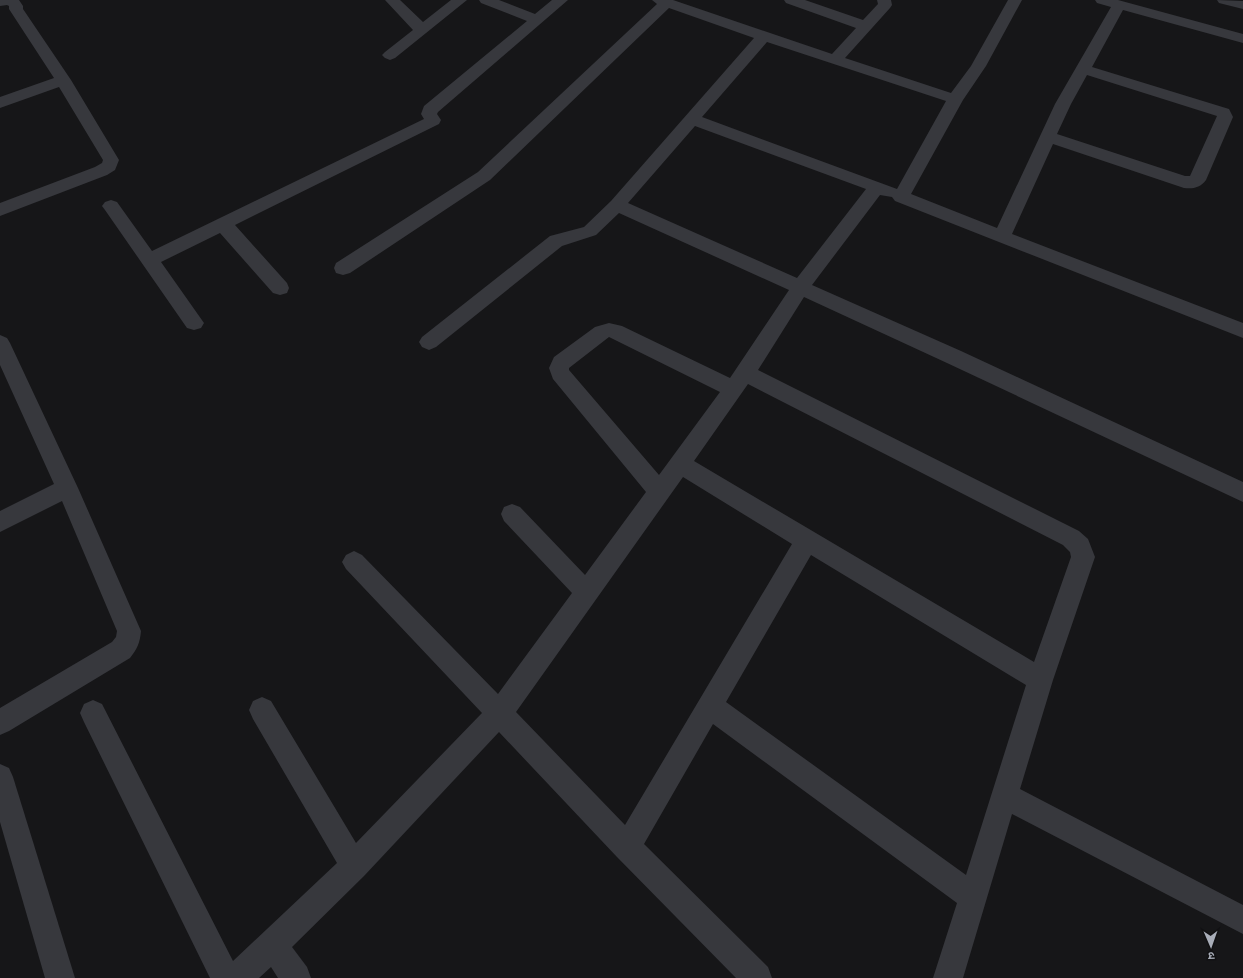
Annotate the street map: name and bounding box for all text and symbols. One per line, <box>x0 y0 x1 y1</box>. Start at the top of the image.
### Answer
north arrow <box>1191 926 1231 966</box>
text: उ <box>1207 950 1215 963</box>

